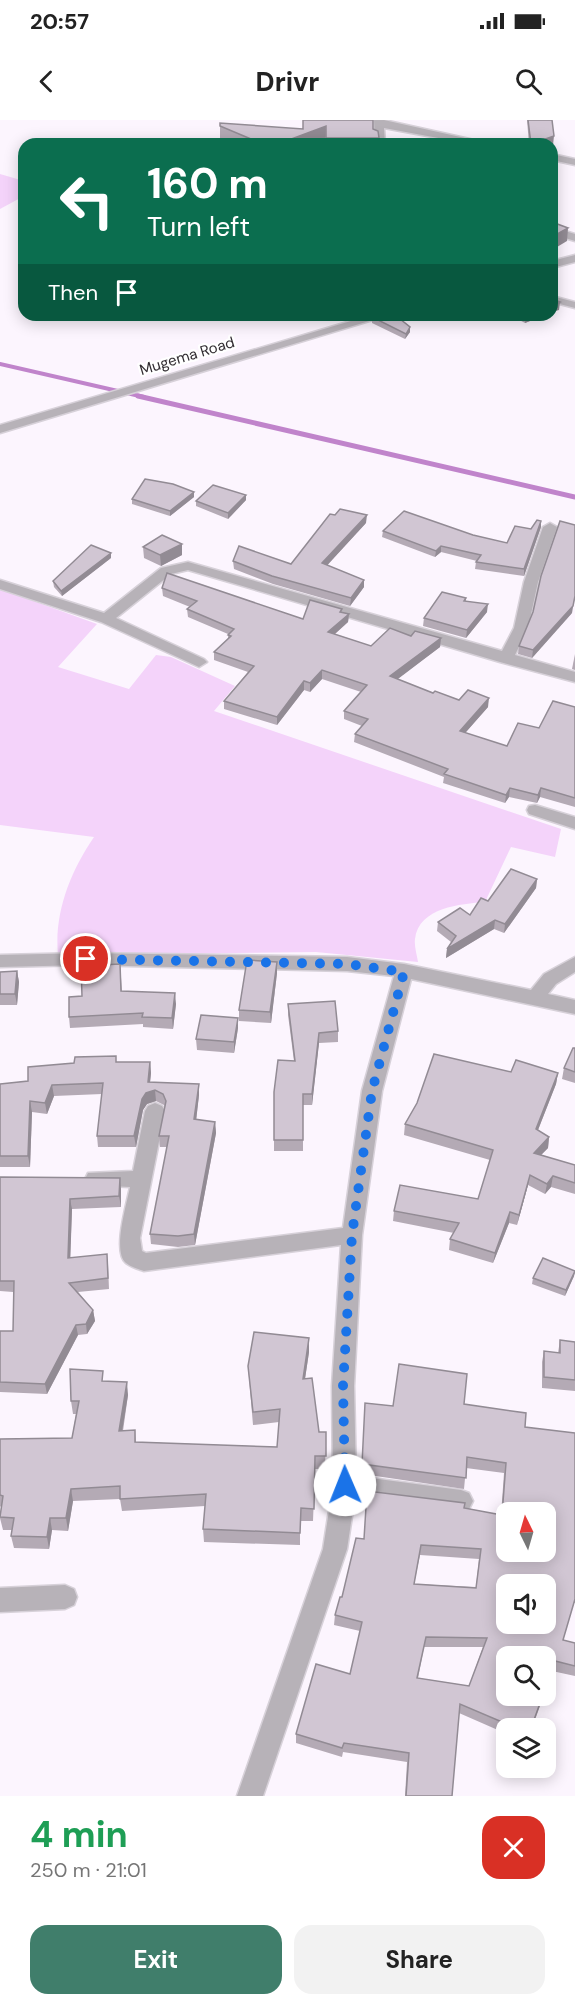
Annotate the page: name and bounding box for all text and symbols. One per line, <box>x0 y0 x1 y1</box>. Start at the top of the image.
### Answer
text: 20:57 <box>30 7 89 36</box>
text: Drivr <box>256 64 319 99</box>
icon: back <box>30 65 63 98</box>
icon: search <box>512 65 545 98</box>
text: 160 m <box>147 156 268 211</box>
icon: left <box>48 162 126 240</box>
text: Turn left <box>147 209 250 244</box>
icon: arrive <box>110 276 143 309</box>
text: Then <box>48 278 98 307</box>
street label: Mugema Road <box>137 332 237 380</box>
pin <box>60 933 111 984</box>
icon: arrive <box>69 942 102 975</box>
position arrow <box>313 1453 377 1517</box>
north arrow <box>496 1502 556 1562</box>
map controls <box>496 1502 556 1778</box>
button: sound <box>496 1574 556 1634</box>
button: search <box>496 1646 556 1706</box>
button: layers <box>496 1718 556 1778</box>
text: 4 min <box>30 1811 128 1858</box>
button: close <box>482 1816 545 1879</box>
text: 250 m · 21:01 <box>30 1857 147 1883</box>
button: Exit <box>30 1925 282 1994</box>
button: Share <box>294 1925 545 1994</box>

